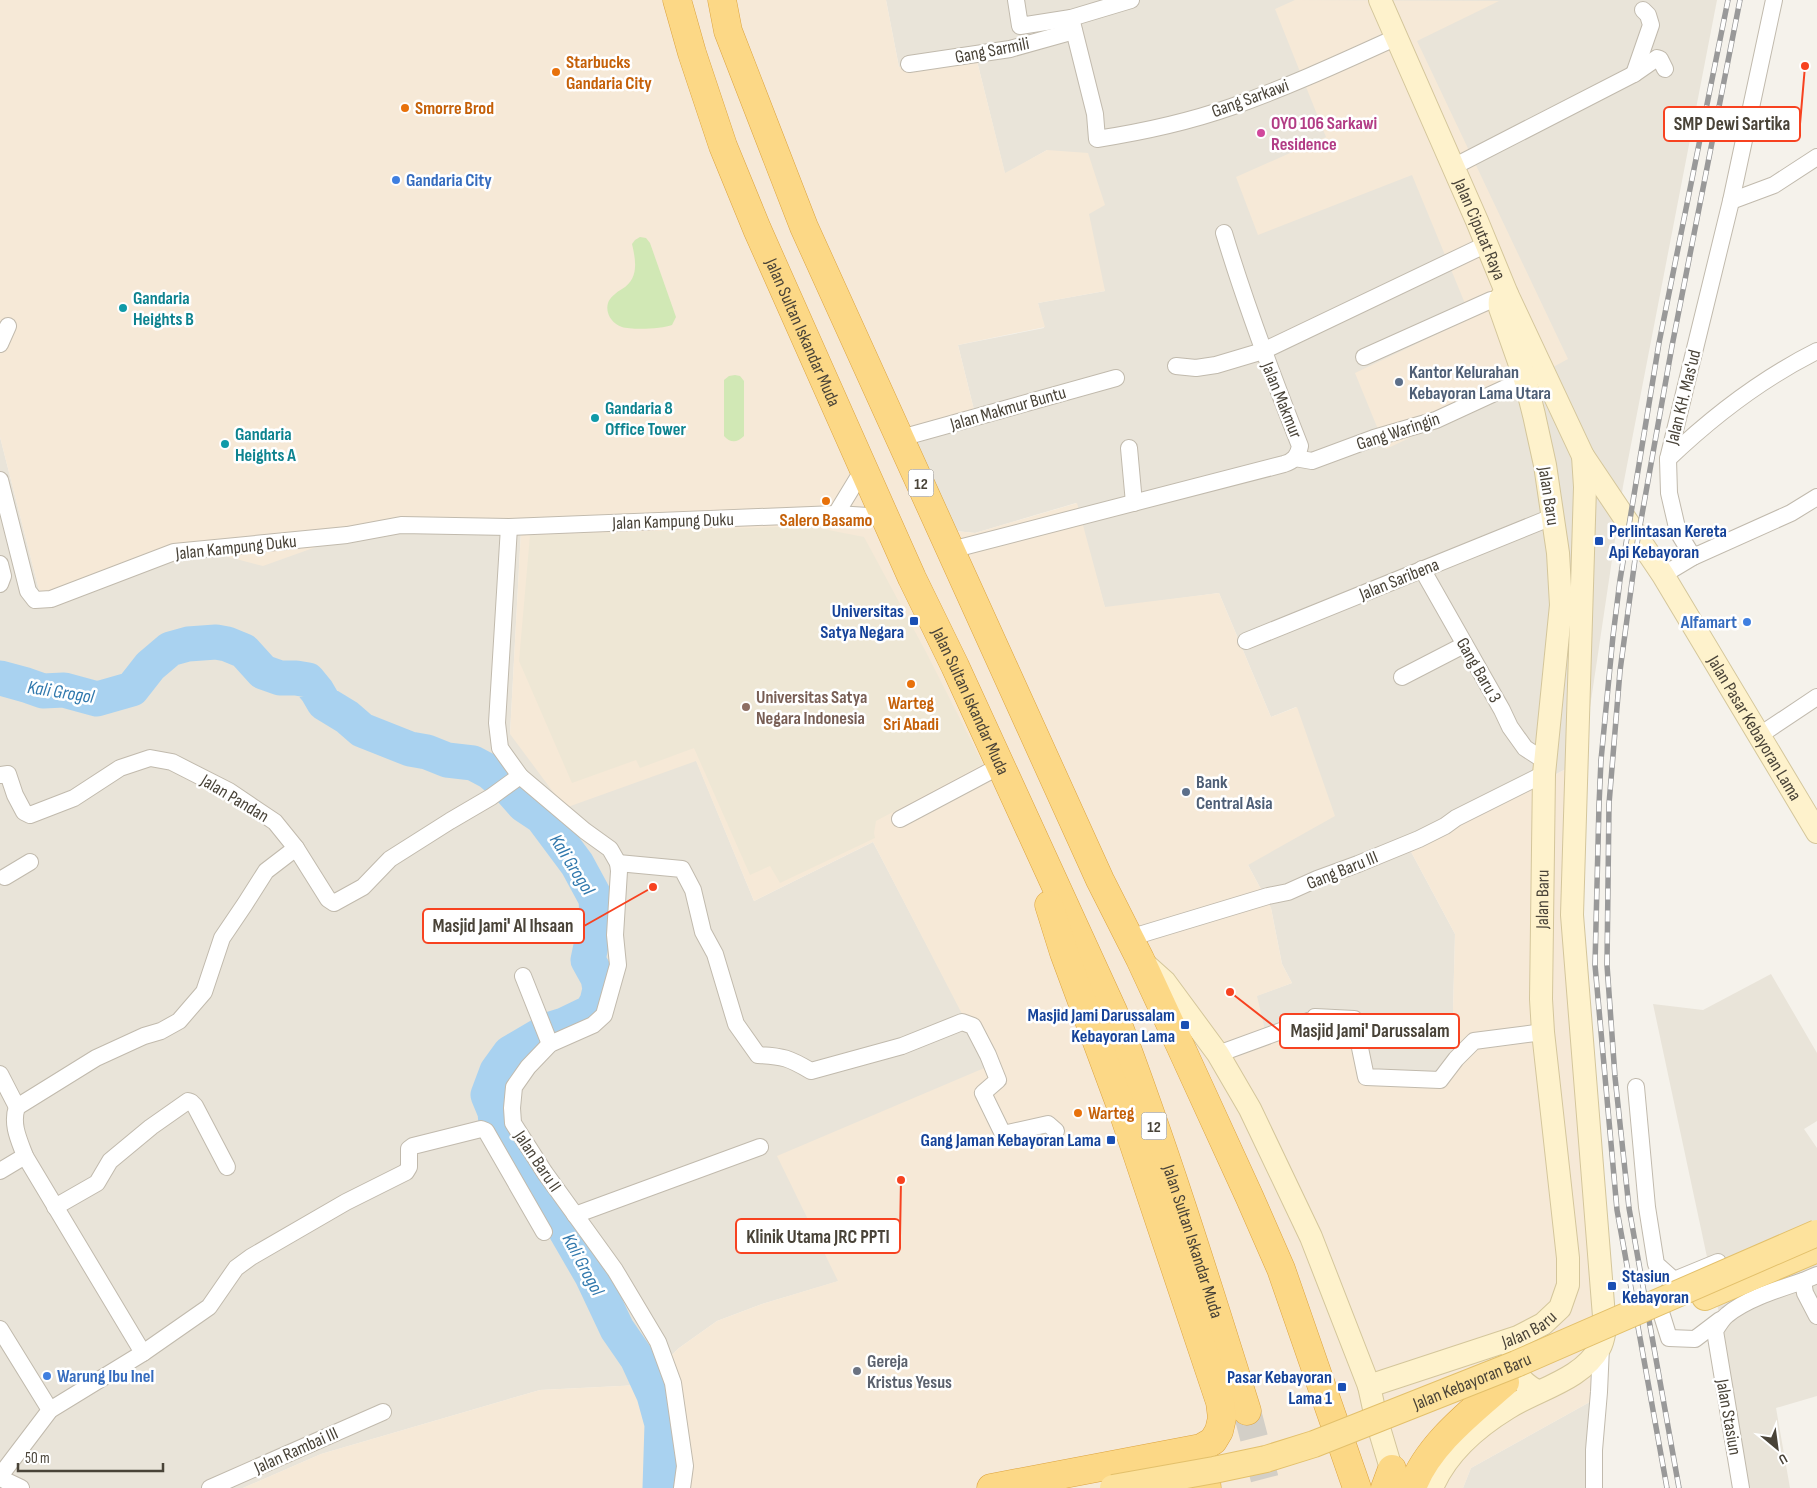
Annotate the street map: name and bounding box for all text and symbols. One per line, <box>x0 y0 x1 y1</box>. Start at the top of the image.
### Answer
street label: Gang Sarmili <box>953 33 1031 68</box>
place label: Starbucks Gandaria City <box>566 52 652 94</box>
marker: Starbucks Gandaria City <box>550 66 562 78</box>
street label: Gang Sarkawi <box>1209 75 1292 122</box>
place label: Smorre Brod <box>415 98 494 119</box>
marker: Smorre Brod <box>399 102 411 114</box>
callout: SMP Dewi Sartika <box>1664 107 1800 141</box>
place label: OYO 106 Sarkawi Residence <box>1271 113 1377 155</box>
text: SMP Dewi Sartika <box>1674 113 1790 136</box>
marker: OYO 106 Sarkawi Residence <box>1255 127 1267 139</box>
place label: Gandaria City <box>406 170 492 191</box>
marker: Gandaria City <box>390 174 402 186</box>
street label: Jalan Ciputat Raya <box>1448 175 1510 283</box>
street label: Jalan Sultan Iskandar Muda <box>760 254 845 410</box>
place label: Gandaria Heights B <box>133 288 194 330</box>
marker: Gandaria Heights B <box>117 302 129 314</box>
street label: Jalan KH. Mas'ud <box>1661 348 1705 448</box>
street label: Jalan Makmur <box>1256 358 1306 441</box>
place label: Kantor Kelurahan Kebayoran Lama Utara <box>1409 362 1551 404</box>
marker: Kantor Kelurahan Kebayoran Lama Utara <box>1393 376 1405 388</box>
street label: Jalan Makmur Buntu <box>947 382 1068 435</box>
place label: Gandaria 8 Office Tower <box>605 398 687 440</box>
street label: Gang Waringin <box>1354 408 1442 455</box>
marker: Gandaria 8 Office Tower <box>589 412 601 424</box>
place label: Gandaria Heights A <box>235 424 296 466</box>
marker: Gandaria Heights A <box>219 438 231 450</box>
street label: Jalan Baru <box>1533 464 1564 527</box>
road number: 12 <box>908 469 934 496</box>
marker: Salero Basamo <box>820 495 832 507</box>
street label: Jalan Kampung Duku <box>611 509 734 534</box>
place label: Salero Basamo <box>780 510 873 531</box>
place label: Perlintasan Kereta Api Kebayoran <box>1608 521 1727 563</box>
street label: Jalan Kampung Duku <box>174 531 298 564</box>
marker: Perlintasan Kereta Api Kebayoran <box>1593 535 1605 547</box>
street label: Jalan Saribena <box>1355 554 1442 605</box>
place label: Universitas Satya Negara <box>820 601 904 643</box>
place label: Alfamart <box>1680 612 1737 633</box>
marker: Universitas Satya Negara <box>908 615 920 627</box>
marker: Alfamart <box>1741 616 1753 628</box>
street label: Jalan Sultan Iskandar Muda <box>926 623 1013 778</box>
street label: Gang Baru 3 <box>1452 634 1506 707</box>
street label: Jalan Pasar Kebayoran Lama <box>1702 651 1806 805</box>
water label: Kali Grogol <box>26 676 96 709</box>
marker: Warteg Sri Abadi <box>905 678 917 690</box>
place label: Universitas Satya Negara Indonesia <box>756 687 867 729</box>
place label: Warteg Sri Abadi <box>883 693 939 735</box>
marker: Universitas Satya Negara Indonesia <box>740 701 752 713</box>
street label: Jalan Pandan <box>196 769 273 827</box>
place label: Bank Central Asia <box>1196 772 1273 814</box>
marker: Bank Central Asia <box>1180 786 1192 798</box>
water label: Kali Grogol <box>544 830 600 900</box>
street label: Gang Baru III <box>1303 847 1381 894</box>
street label: Jalan Baru <box>1532 869 1554 930</box>
callout: Masjid Jami' Al Ihsaan <box>423 909 584 943</box>
text: Masjid Jami' Al Ihsaan <box>433 915 573 938</box>
place label: Masjid Jami Darussalam Kebayoran Lama <box>1028 1005 1175 1047</box>
callout: Masjid Jami' Darussalam <box>1280 1014 1459 1048</box>
marker: Masjid Jami Darussalam Kebayoran Lama <box>1179 1019 1191 1031</box>
text: Masjid Jami' Darussalam <box>1291 1020 1450 1043</box>
place label: Warteg <box>1088 1103 1135 1124</box>
marker: Warteg <box>1072 1107 1084 1119</box>
road number: 12 <box>1142 1112 1166 1140</box>
street label: Jalan Baru II <box>509 1126 566 1196</box>
place label: Gang Jaman Kebayoran Lama <box>921 1130 1101 1151</box>
marker: Gang Jaman Kebayoran Lama <box>1105 1134 1117 1146</box>
street label: Jalan Sultan Iskandar Muda <box>1157 1161 1227 1321</box>
callout: Klinik Utama JRC PPTI <box>736 1219 900 1253</box>
text: Klinik Utama JRC PPTI <box>746 1226 890 1249</box>
water label: Kali Grogol <box>557 1230 609 1300</box>
place label: Stasiun Kebayoran <box>1622 1266 1689 1308</box>
marker: Stasiun Kebayoran <box>1606 1280 1618 1292</box>
street label: Jalan Baru <box>1498 1307 1561 1353</box>
street label: Jalan Kebayoran Baru <box>1409 1349 1534 1415</box>
place label: Gereja Kristus Yesus <box>867 1351 952 1393</box>
marker: Gereja Kristus Yesus <box>851 1365 863 1377</box>
place label: Warung Ibu Inel <box>57 1366 154 1387</box>
place label: Pasar Kebayoran Lama 1 <box>1227 1367 1332 1409</box>
marker: Warung Ibu Inel <box>41 1370 53 1382</box>
street label: Jalan Stasiun <box>1711 1377 1745 1457</box>
marker: Pasar Kebayoran Lama 1 <box>1336 1381 1348 1393</box>
street label: Jalan Rambai III <box>250 1423 341 1479</box>
north arrow <box>1752 1423 1802 1473</box>
scale bar <box>18 1440 162 1472</box>
text: 50 m <box>25 1449 50 1468</box>
text: U <box>1776 1450 1790 1468</box>

